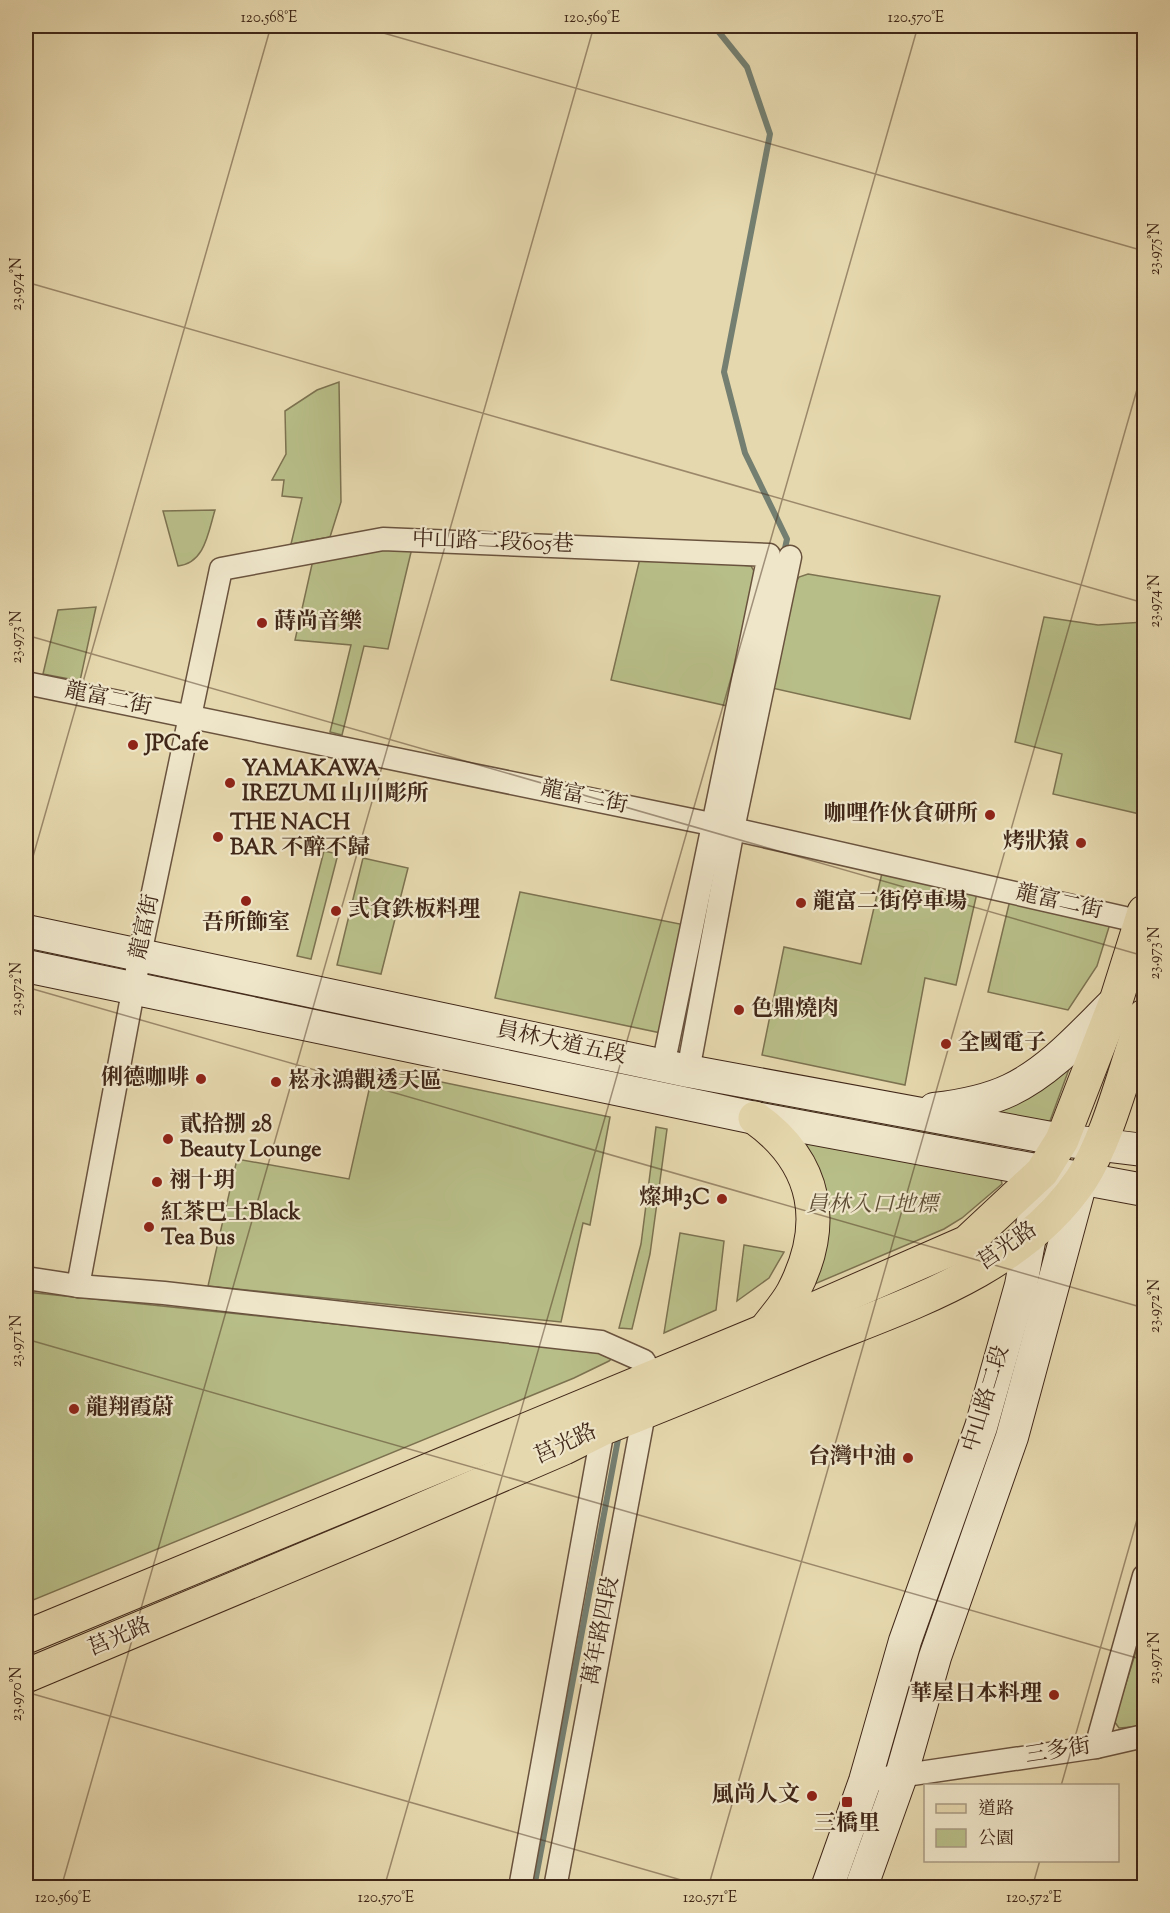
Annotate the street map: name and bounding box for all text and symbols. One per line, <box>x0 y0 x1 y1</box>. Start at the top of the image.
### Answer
text: 120.568°E <box>241 8 297 29</box>
text: 120.569°E <box>564 8 620 29</box>
text: 120.570°E <box>888 8 944 29</box>
text: 23.975°N <box>1145 223 1166 275</box>
text: 23.974°N <box>7 257 28 311</box>
street label: 中山路二段605巷 <box>411 524 575 562</box>
text: 23.974°N <box>1145 574 1166 628</box>
place label: 蒔尚音樂 <box>274 607 362 639</box>
text: 23.973°N <box>7 610 28 664</box>
marker: 蒔尚音樂 <box>255 616 269 630</box>
street label: 龍富二街 <box>62 675 154 725</box>
place label: JPCafe <box>143 729 209 761</box>
marker: JPCafe <box>126 738 140 752</box>
place label: YAMAKAWA IREZUMI 山川彫所 <box>242 754 429 811</box>
street label: 龍富二街 <box>538 773 630 823</box>
marker: YAMAKAWA IREZUMI 山川彫所 <box>223 776 237 790</box>
place label: 咖哩作伙食研所 <box>824 799 978 831</box>
place label: THE NACH BAR 不醉不歸 <box>230 808 371 865</box>
marker: 咖哩作伙食研所 <box>983 808 997 822</box>
place label: 烤狀猿 <box>1003 827 1069 859</box>
marker: THE NACH BAR 不醉不歸 <box>211 830 225 844</box>
marker: 烤狀猿 <box>1074 836 1088 850</box>
street label: 龍富二街 <box>1013 878 1105 928</box>
place label: 龍富二街停車場 <box>813 887 967 919</box>
street label: 龍富街 <box>123 891 169 963</box>
marker: 吾所飾室 <box>239 894 253 908</box>
place label: 弎食鉄板料理 <box>348 895 480 927</box>
marker: 龍富二街停車場 <box>794 896 808 910</box>
marker: 弎食鉄板料理 <box>329 904 343 918</box>
place label: 吾所飾室 <box>202 908 290 940</box>
text: 23.973°N <box>1145 926 1166 980</box>
text: 23.972°N <box>7 962 28 1016</box>
place label: 色鼎燒肉 <box>751 994 839 1026</box>
marker: 色鼎燒肉 <box>732 1003 746 1017</box>
street label: 員林大道五段 <box>493 1015 629 1073</box>
place label: 全國電子 <box>958 1028 1046 1060</box>
marker: 全國電子 <box>939 1037 953 1051</box>
place label: 俐德咖啡 <box>101 1063 189 1095</box>
place label: 崧永鴻觀透天區 <box>288 1066 442 1098</box>
marker: 俐德咖啡 <box>194 1072 208 1086</box>
marker: 崧永鴻觀透天區 <box>269 1075 283 1089</box>
place label: 貳拾捌 28 Beauty Lounge <box>180 1110 321 1167</box>
marker: 貳拾捌 28 Beauty Lounge <box>161 1132 175 1146</box>
place label: 祤十玥 <box>169 1166 235 1198</box>
marker: 祤十玥 <box>150 1175 164 1189</box>
place label: 燦坤3C <box>639 1183 710 1215</box>
park label: 員林入口地標 <box>806 1190 942 1222</box>
marker: 燦坤3C <box>715 1192 729 1206</box>
place label: 紅茶巴士Black Tea Bus <box>161 1198 301 1255</box>
street label: 莒光路 <box>972 1215 1044 1279</box>
marker: 紅茶巴士Black Tea Bus <box>142 1220 156 1234</box>
text: 23.972°N <box>1145 1279 1166 1333</box>
text: 23.971°N <box>7 1315 28 1367</box>
street label: 中山路二段 <box>956 1342 1018 1456</box>
place label: 龍翔霞蔚 <box>86 1393 174 1425</box>
marker: 龍翔霞蔚 <box>67 1402 81 1416</box>
street label: 莒光路 <box>529 1417 603 1473</box>
place label: 台灣中油 <box>808 1442 896 1474</box>
marker: 台灣中油 <box>901 1451 915 1465</box>
street label: 萬年路四段 <box>576 1574 628 1688</box>
street label: 莒光路 <box>83 1610 157 1666</box>
text: 23.971°N <box>1145 1632 1166 1684</box>
text: 23.970°N <box>7 1667 28 1721</box>
place label: 華屋日本料理 <box>910 1679 1042 1711</box>
marker: 華屋日本料理 <box>1047 1688 1061 1702</box>
street label: 三多街 <box>1023 1731 1093 1773</box>
place label: 風尚人文 <box>712 1780 800 1812</box>
legend <box>924 1784 1119 1862</box>
marker: 風尚人文 <box>805 1789 819 1803</box>
marker: 三橋里 <box>840 1795 854 1809</box>
text: 道路 <box>978 1797 1014 1823</box>
place label: 三橋里 <box>814 1809 880 1841</box>
text: 公園 <box>978 1827 1014 1853</box>
text: 120.569°E <box>35 1888 91 1909</box>
text: 120.570°E <box>358 1888 414 1909</box>
text: 120.571°E <box>683 1888 737 1909</box>
text: 120.572°E <box>1006 1888 1062 1909</box>

